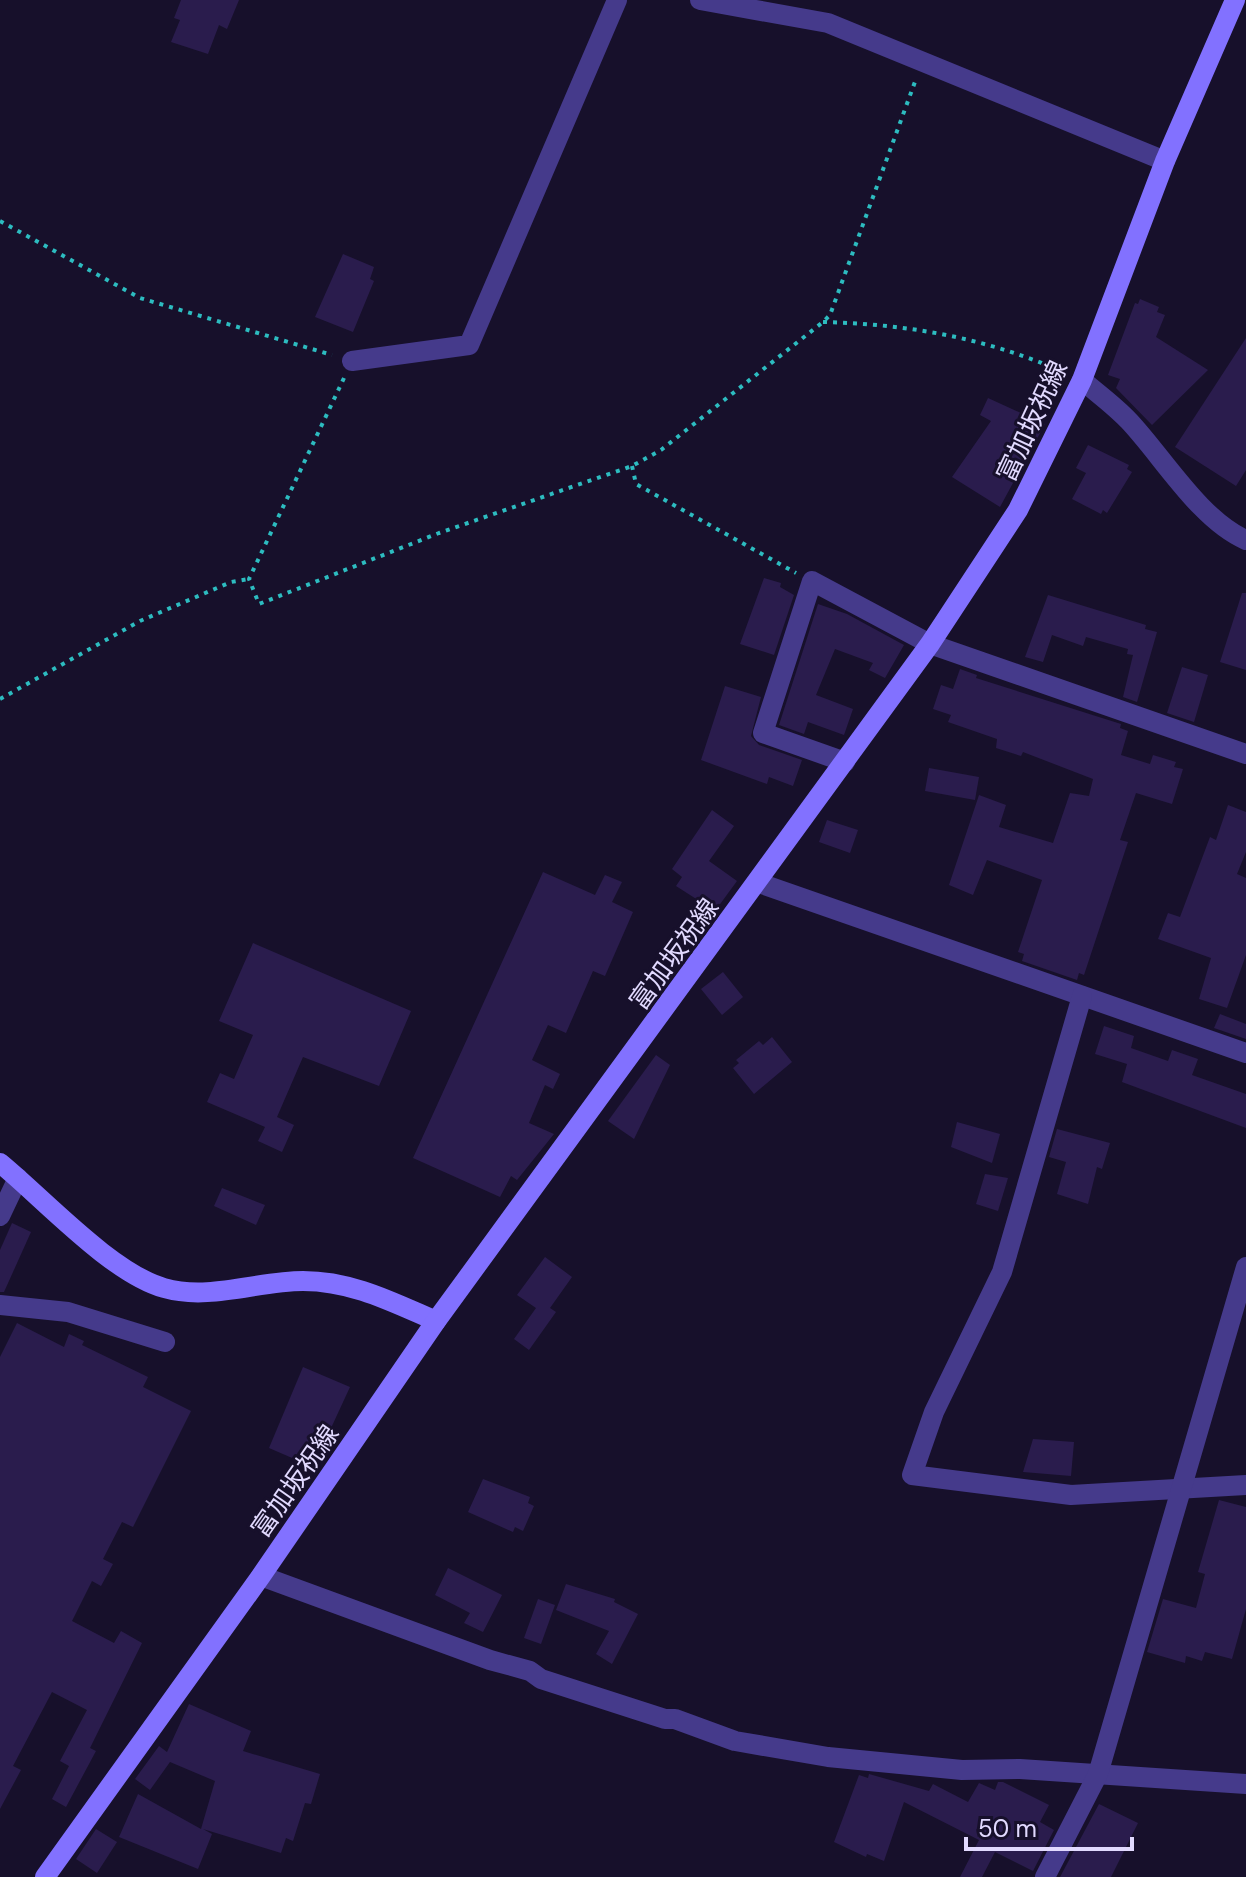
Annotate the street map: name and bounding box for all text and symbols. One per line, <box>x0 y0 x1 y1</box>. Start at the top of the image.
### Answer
street label: 富加坂祝線 <box>989 355 1075 487</box>
street label: 富加坂祝線 <box>622 891 726 1017</box>
street label: 富加坂祝線 <box>244 1418 346 1544</box>
scale bar <box>966 1801 1132 1851</box>
text: 50 m <box>978 1813 1037 1844</box>

